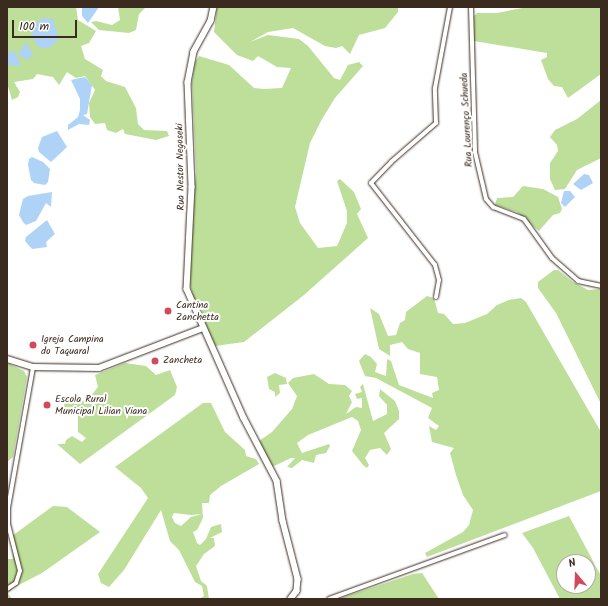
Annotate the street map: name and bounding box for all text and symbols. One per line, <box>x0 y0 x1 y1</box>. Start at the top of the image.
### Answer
scale bar <box>14 12 79 38</box>
text: 100 m <box>19 17 49 36</box>
street label: Rua Lourenço Schueda <box>459 73 475 167</box>
street label: Rua Nestor Negoseki <box>174 123 188 211</box>
place label: Cantina Zanchetta <box>176 299 219 322</box>
marker: Cantina Zanchetta <box>163 306 173 316</box>
place label: Igreja Campina do Taquaral <box>41 333 104 356</box>
marker: Igreja Campina do Taquaral <box>28 340 38 350</box>
place label: Zancheta <box>163 355 202 367</box>
marker: Zancheta <box>150 356 160 366</box>
place label: Escola Rural Municipal Lilian Viana <box>55 393 147 416</box>
marker: Escola Rural Municipal Lilian Viana <box>42 400 52 410</box>
north arrow <box>556 554 596 594</box>
text: N <box>566 554 579 573</box>

